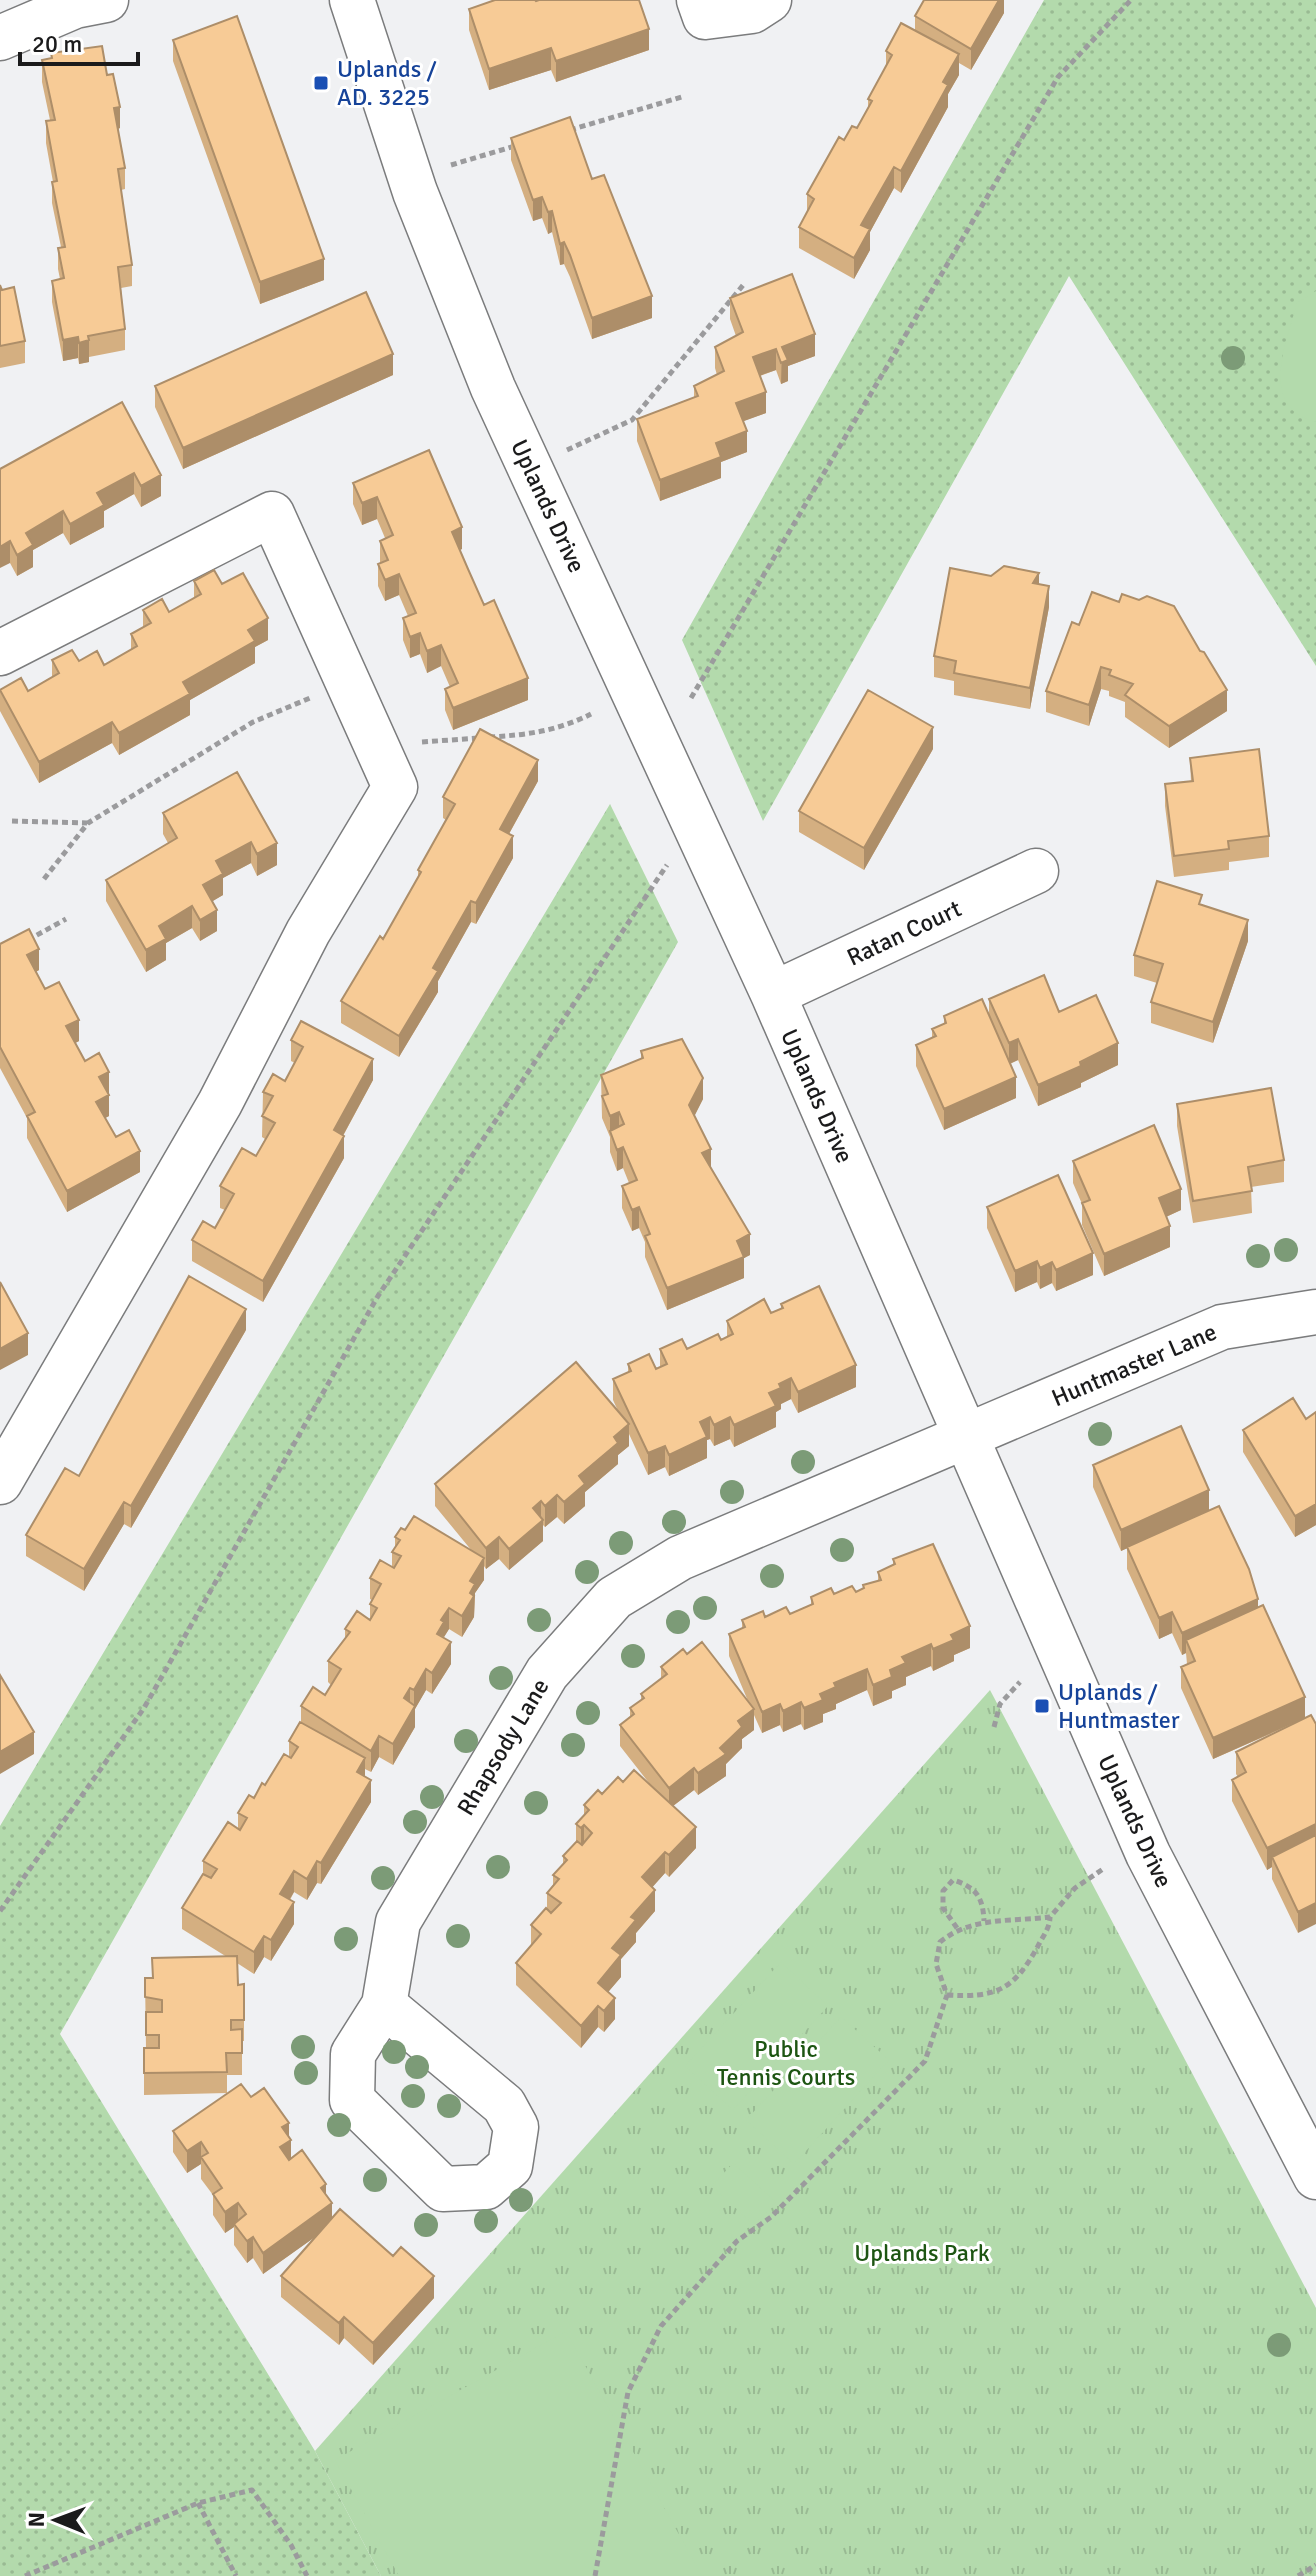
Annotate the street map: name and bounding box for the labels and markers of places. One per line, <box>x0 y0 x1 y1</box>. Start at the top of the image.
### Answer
place label: Uplands / AD. 3225 <box>337 54 437 112</box>
marker: Uplands / AD. 3225 <box>312 74 330 92</box>
place label: Uplands / Huntmaster <box>1058 1677 1180 1735</box>
marker: Uplands / Huntmaster <box>1033 1697 1051 1715</box>

